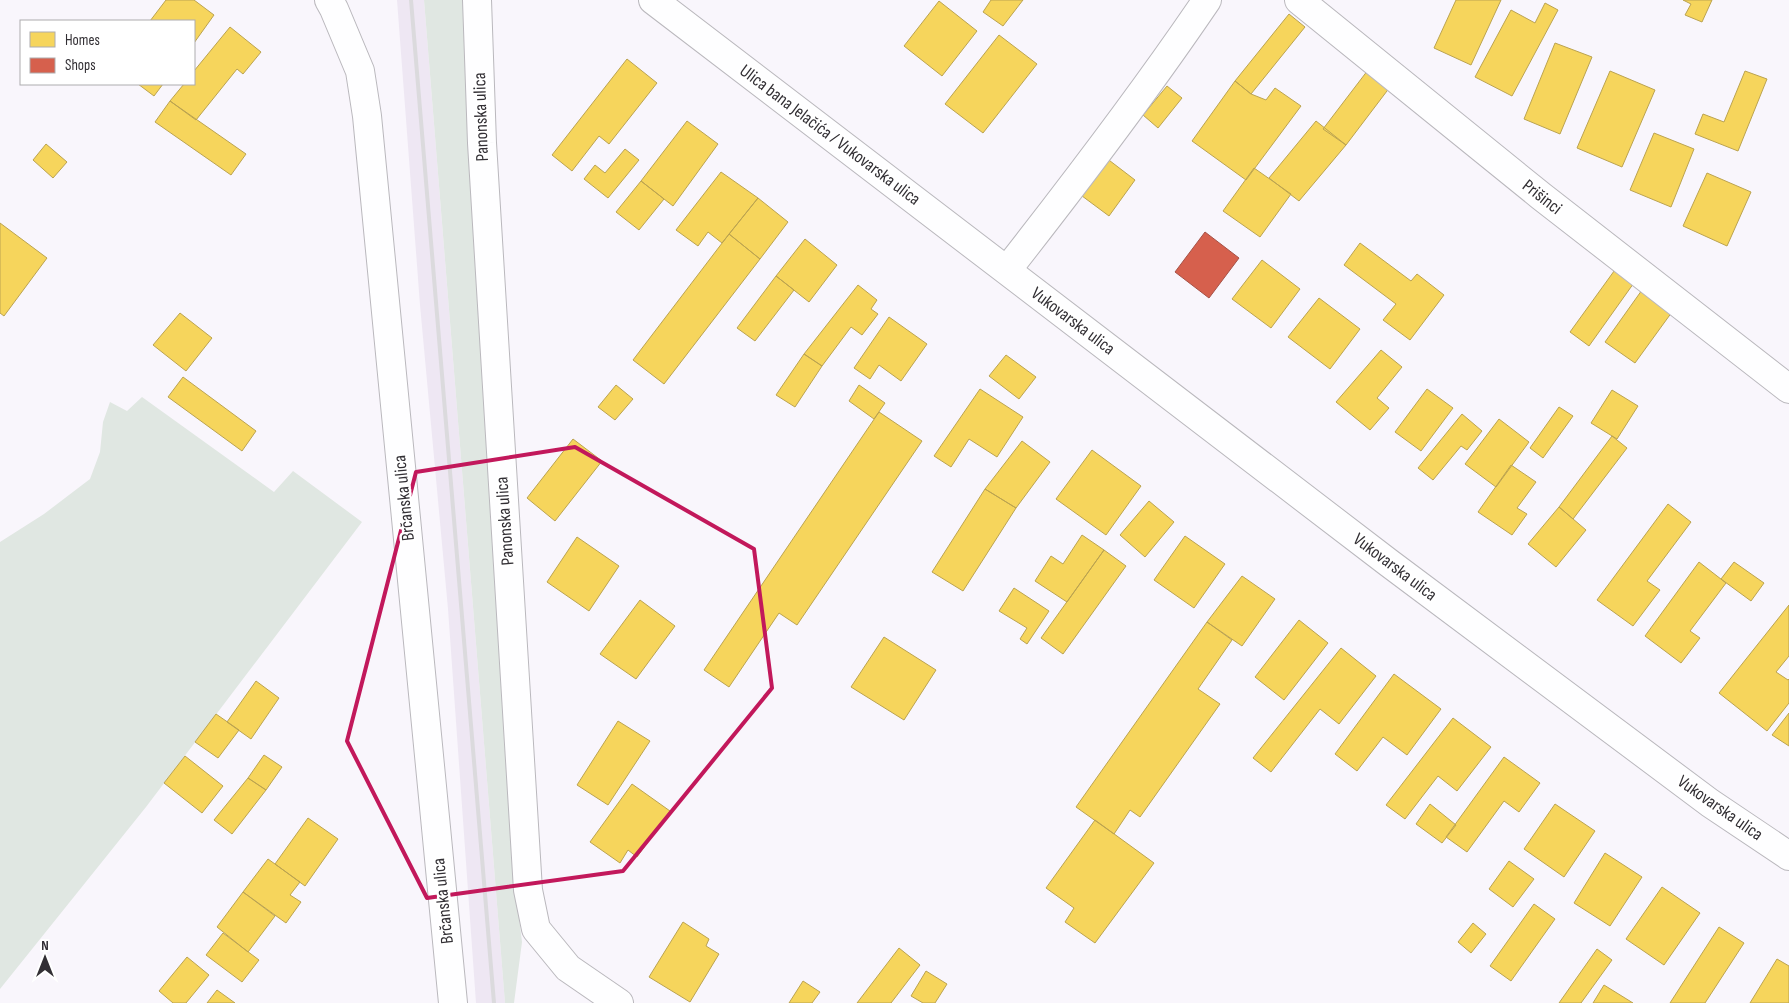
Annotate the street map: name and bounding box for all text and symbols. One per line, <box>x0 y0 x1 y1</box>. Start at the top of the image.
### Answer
legend <box>20 20 195 85</box>
text: Homes <box>65 31 100 50</box>
text: Shops <box>65 56 96 75</box>
street label: Ulica bana Jelačića / Vukovarska ulica <box>736 60 924 210</box>
street label: Panonska ulica <box>469 72 493 162</box>
street label: Prišinci <box>1518 175 1566 219</box>
street label: Vukovarska ulica <box>1027 283 1119 359</box>
street label: Brčanska ulica <box>389 454 419 542</box>
street label: Panonska ulica <box>491 476 519 566</box>
street label: Vukovarska ulica <box>1349 529 1441 605</box>
street label: Vukovarska ulica <box>1673 771 1767 845</box>
street label: Brčanska ulica <box>428 857 458 945</box>
north arrow <box>20 933 70 983</box>
text: N <box>41 937 49 954</box>

